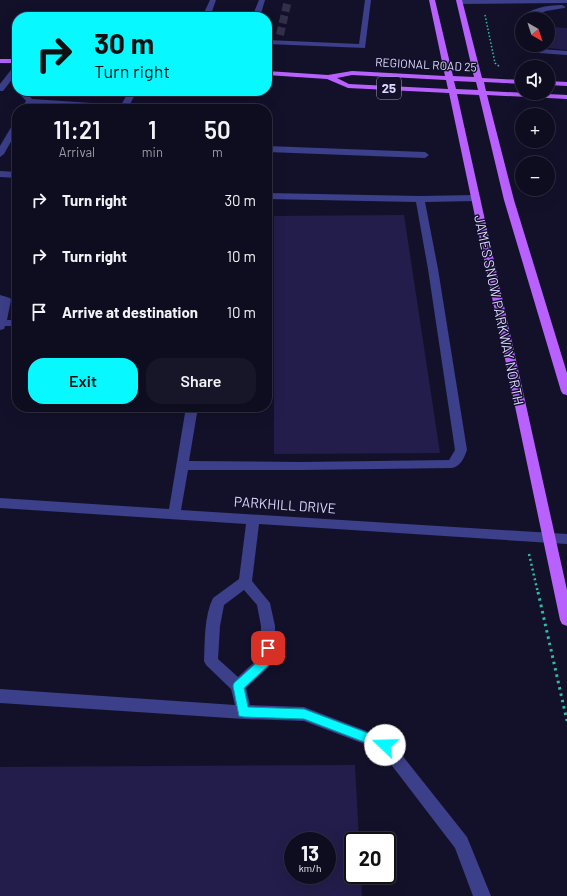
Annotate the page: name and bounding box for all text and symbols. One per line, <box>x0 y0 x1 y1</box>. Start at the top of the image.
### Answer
north arrow <box>515 12 555 52</box>
map controls <box>515 12 555 196</box>
text: 30 m <box>94 26 154 60</box>
icon: right <box>28 28 80 80</box>
street label: REGIONAL ROAD 25 <box>375 54 477 74</box>
text: Turn right <box>94 60 170 82</box>
button: sound <box>515 60 555 100</box>
road number: 25 <box>377 77 401 99</box>
button: + <box>515 108 555 148</box>
text: 11:21 <box>53 115 100 144</box>
text: 1 <box>148 115 157 144</box>
text: 50 <box>204 115 231 144</box>
text: Arrival <box>59 144 95 160</box>
text: min <box>142 144 163 160</box>
text: m <box>212 144 223 160</box>
button: − <box>515 156 555 196</box>
icon: right <box>28 189 50 211</box>
text: Turn right <box>62 191 127 209</box>
text: 30 m <box>224 191 256 209</box>
street label: JAMES SNOW PARKWAY NORTH <box>471 213 528 407</box>
icon: right <box>28 245 50 267</box>
text: Turn right <box>62 247 127 265</box>
text: 10 m <box>227 247 256 265</box>
icon: arrive <box>28 301 50 323</box>
text: Arrive at destination <box>62 303 198 321</box>
text: 10 m <box>227 303 256 321</box>
button: Exit <box>28 358 138 404</box>
button: Share <box>146 358 256 404</box>
street label: PARKHILL DRIVE <box>233 492 337 517</box>
pin <box>251 631 285 665</box>
icon: arrive <box>257 637 279 659</box>
position arrow <box>364 724 406 766</box>
speed limit sign: 20 <box>344 832 396 884</box>
text: 13 <box>301 841 319 865</box>
text: km/h <box>299 862 321 874</box>

